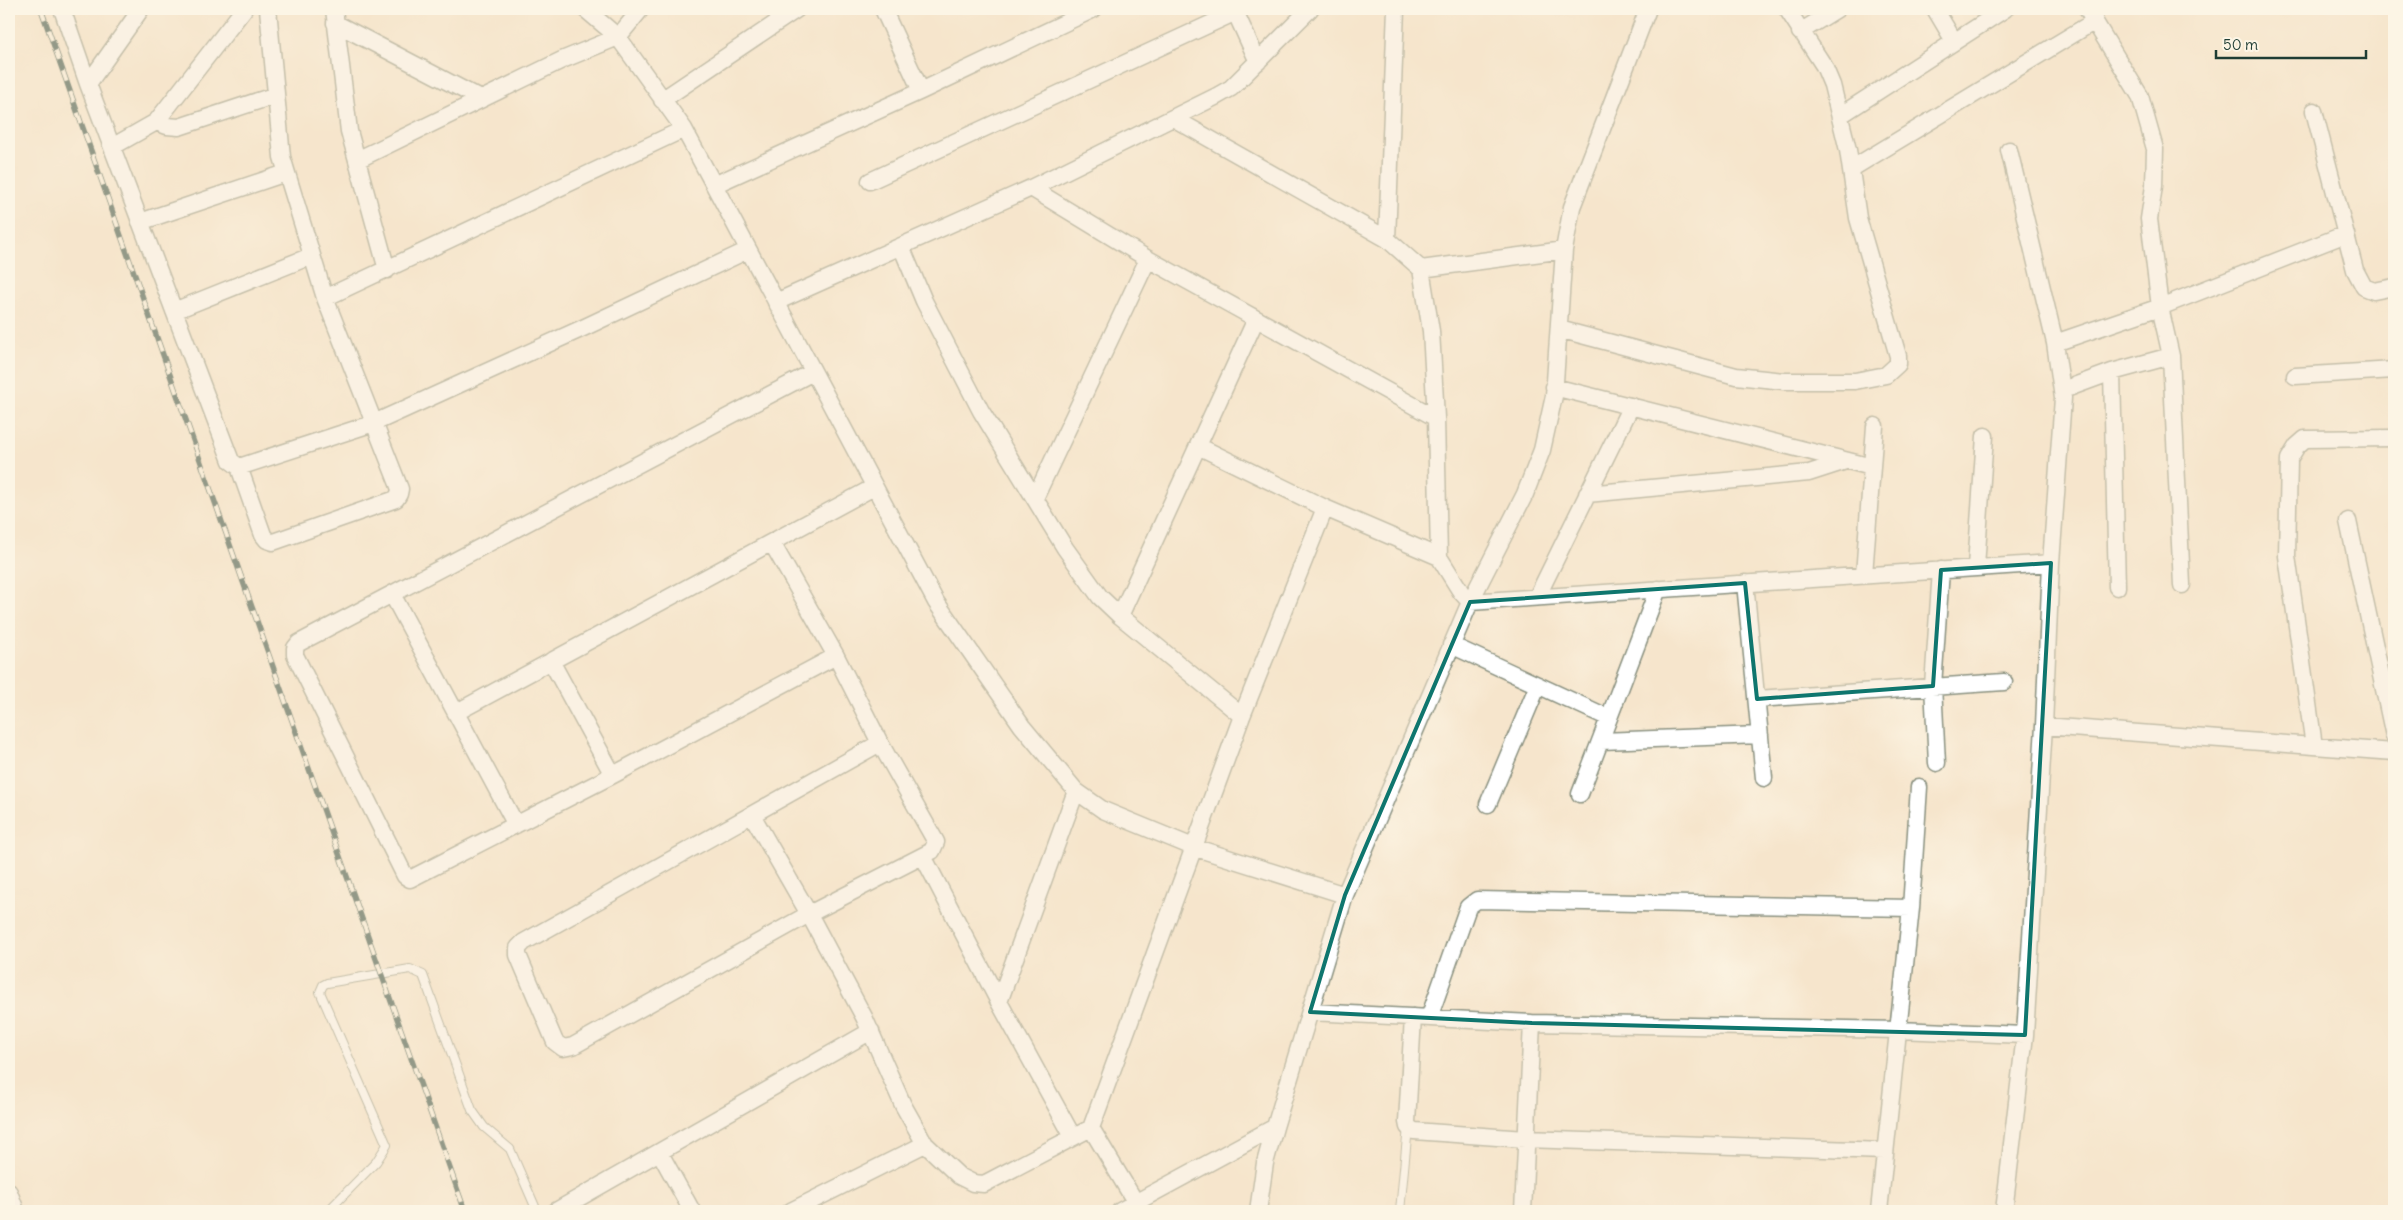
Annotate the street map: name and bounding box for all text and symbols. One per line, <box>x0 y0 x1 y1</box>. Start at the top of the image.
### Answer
scale bar <box>2216 28 2366 60</box>
text: 50 m <box>2223 35 2258 54</box>

